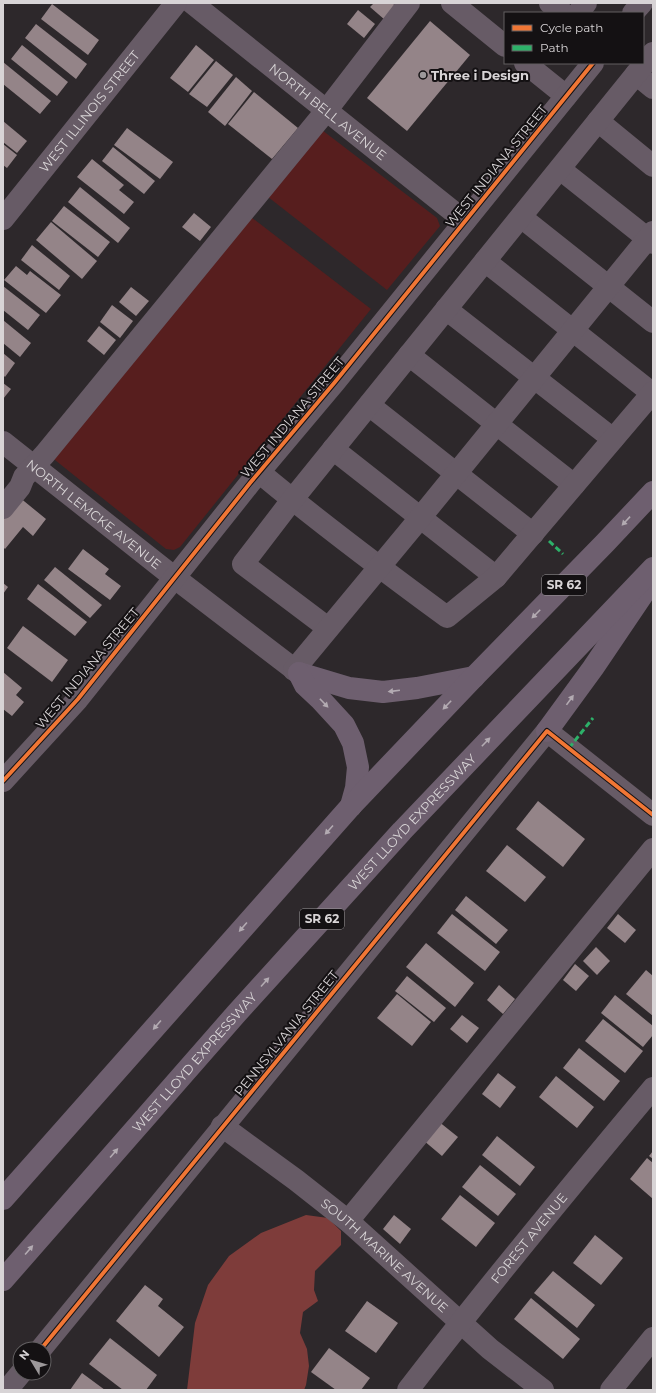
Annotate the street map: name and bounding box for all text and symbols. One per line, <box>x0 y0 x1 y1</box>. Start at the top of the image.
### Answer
legend <box>504 12 644 64</box>
text: Cycle path <box>540 20 603 35</box>
text: Path <box>540 40 569 55</box>
street label: WEST ILLINOIS STREET <box>36 47 143 175</box>
street label: NORTH BELL AVENUE <box>266 60 390 163</box>
place label: Three i Design <box>431 67 529 83</box>
marker: Three i Design <box>418 70 428 80</box>
street label: WEST INDIANA STREET <box>442 101 551 231</box>
street label: WEST INDIANA STREET <box>237 353 348 481</box>
street label: NORTH LEMCKE AVENUE <box>23 456 165 572</box>
one-way arrow <box>622 515 631 526</box>
road number: SR 62 <box>542 575 586 595</box>
street label: WEST INDIANA STREET <box>32 604 143 732</box>
one-way arrow <box>531 609 541 619</box>
one-way arrow <box>388 687 400 694</box>
one-way arrow <box>566 694 574 705</box>
one-way arrow <box>319 698 329 708</box>
one-way arrow <box>442 700 452 710</box>
one-way arrow <box>482 737 491 748</box>
street label: WEST LLOYD EXPRESSWAY <box>344 750 480 893</box>
one-way arrow <box>325 825 334 836</box>
road number: SR 62 <box>300 909 344 929</box>
one-way arrow <box>238 922 247 933</box>
street label: PENNSYLVANIA STREET <box>231 967 342 1099</box>
one-way arrow <box>260 977 270 987</box>
street label: WEST LLOYD EXPRESSWAY <box>129 988 260 1135</box>
one-way arrow <box>152 1020 161 1030</box>
one-way arrow <box>109 1148 118 1157</box>
street label: FOREST AVENUE <box>487 1190 570 1287</box>
street label: SOUTH MARINE AVENUE <box>318 1195 452 1316</box>
one-way arrow <box>24 1245 33 1256</box>
north arrow <box>12 1341 52 1381</box>
text: N <box>16 1347 32 1363</box>

